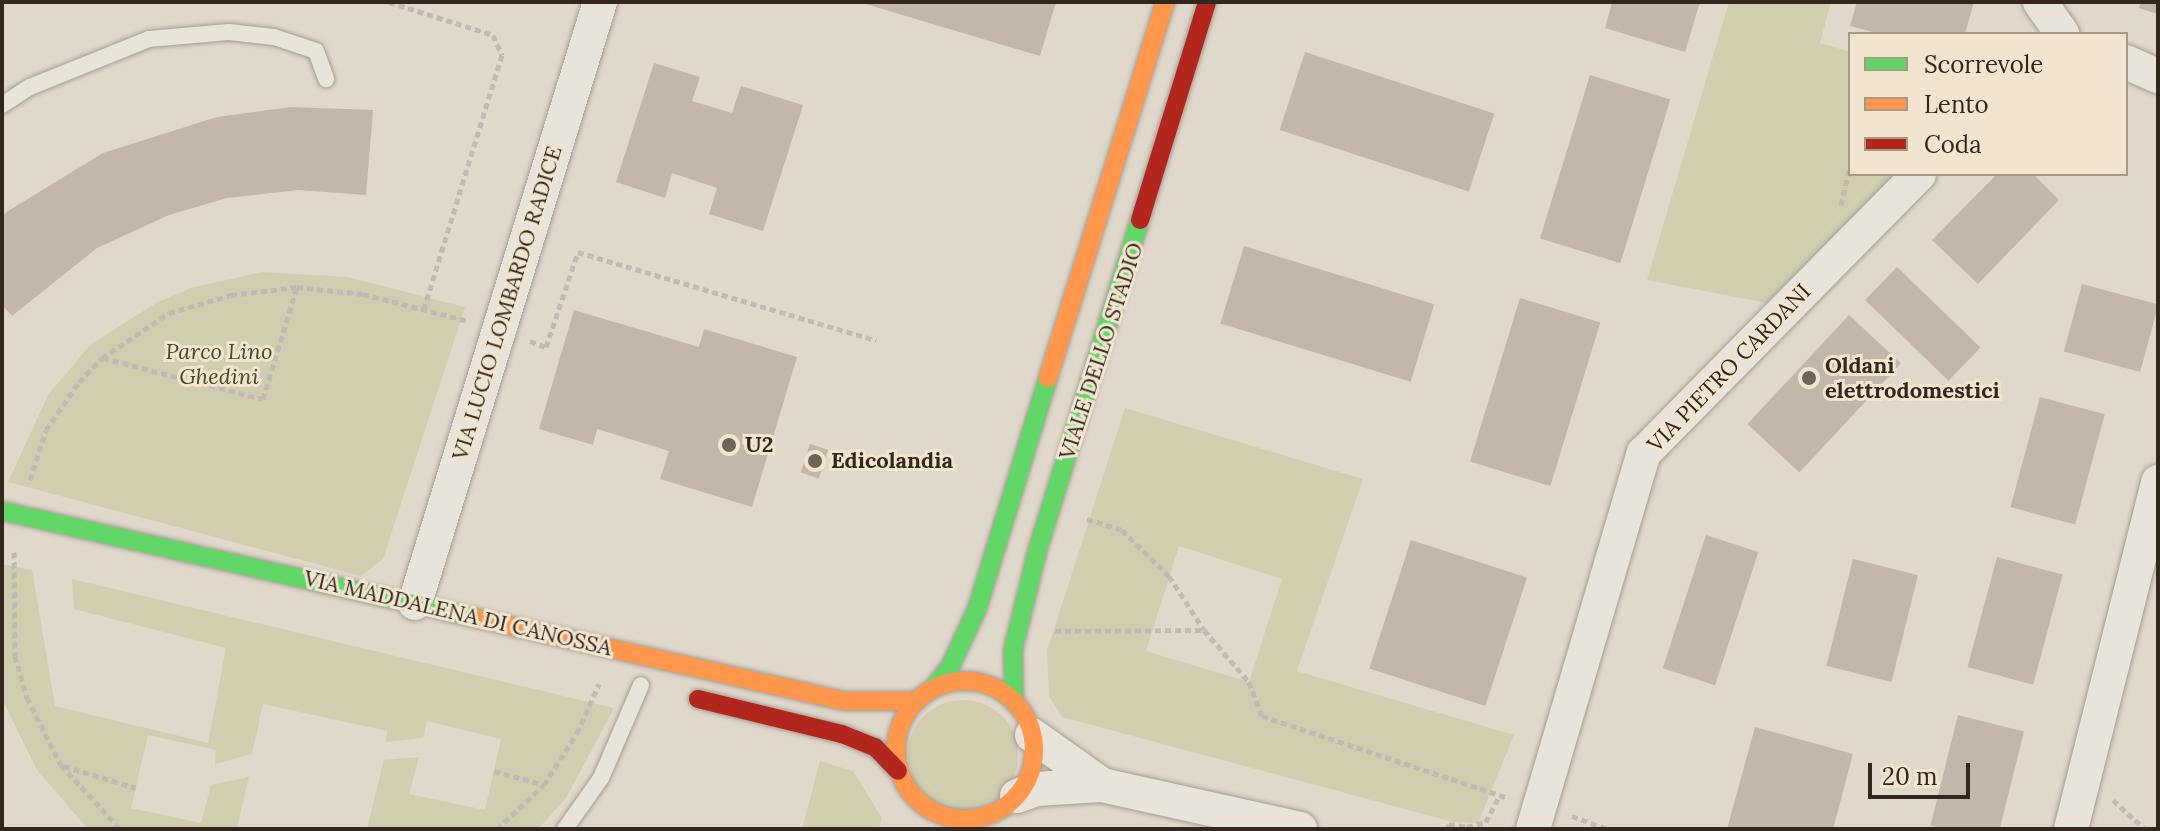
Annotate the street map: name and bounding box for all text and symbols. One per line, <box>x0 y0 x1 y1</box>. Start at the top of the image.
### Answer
legend <box>1848 32 2128 176</box>
text: Scorrevole <box>1924 49 2043 80</box>
text: Lento <box>1924 89 1989 120</box>
text: Coda <box>1924 129 1982 160</box>
street label: VIA LUCIO LOMBARDO RADICE <box>447 143 567 463</box>
street label: VIALE DELLO STADIO <box>1053 239 1149 463</box>
street label: VIA PIETRO CARDANI <box>1642 278 1816 458</box>
park label: Parco Lino Ghedini <box>166 338 272 390</box>
place label: Oldani elettrodomestici <box>1825 352 2000 404</box>
marker: Oldani elettrodomestici <box>1800 369 1818 387</box>
place label: U2 <box>745 432 773 458</box>
marker: U2 <box>720 436 738 454</box>
place label: Edicolandia <box>831 448 953 474</box>
marker: Edicolandia <box>806 452 824 470</box>
street label: VIA MADDALENA DI CANOSSA <box>302 565 614 661</box>
scale bar <box>1872 747 1974 797</box>
text: 20 m <box>1882 761 1938 792</box>

